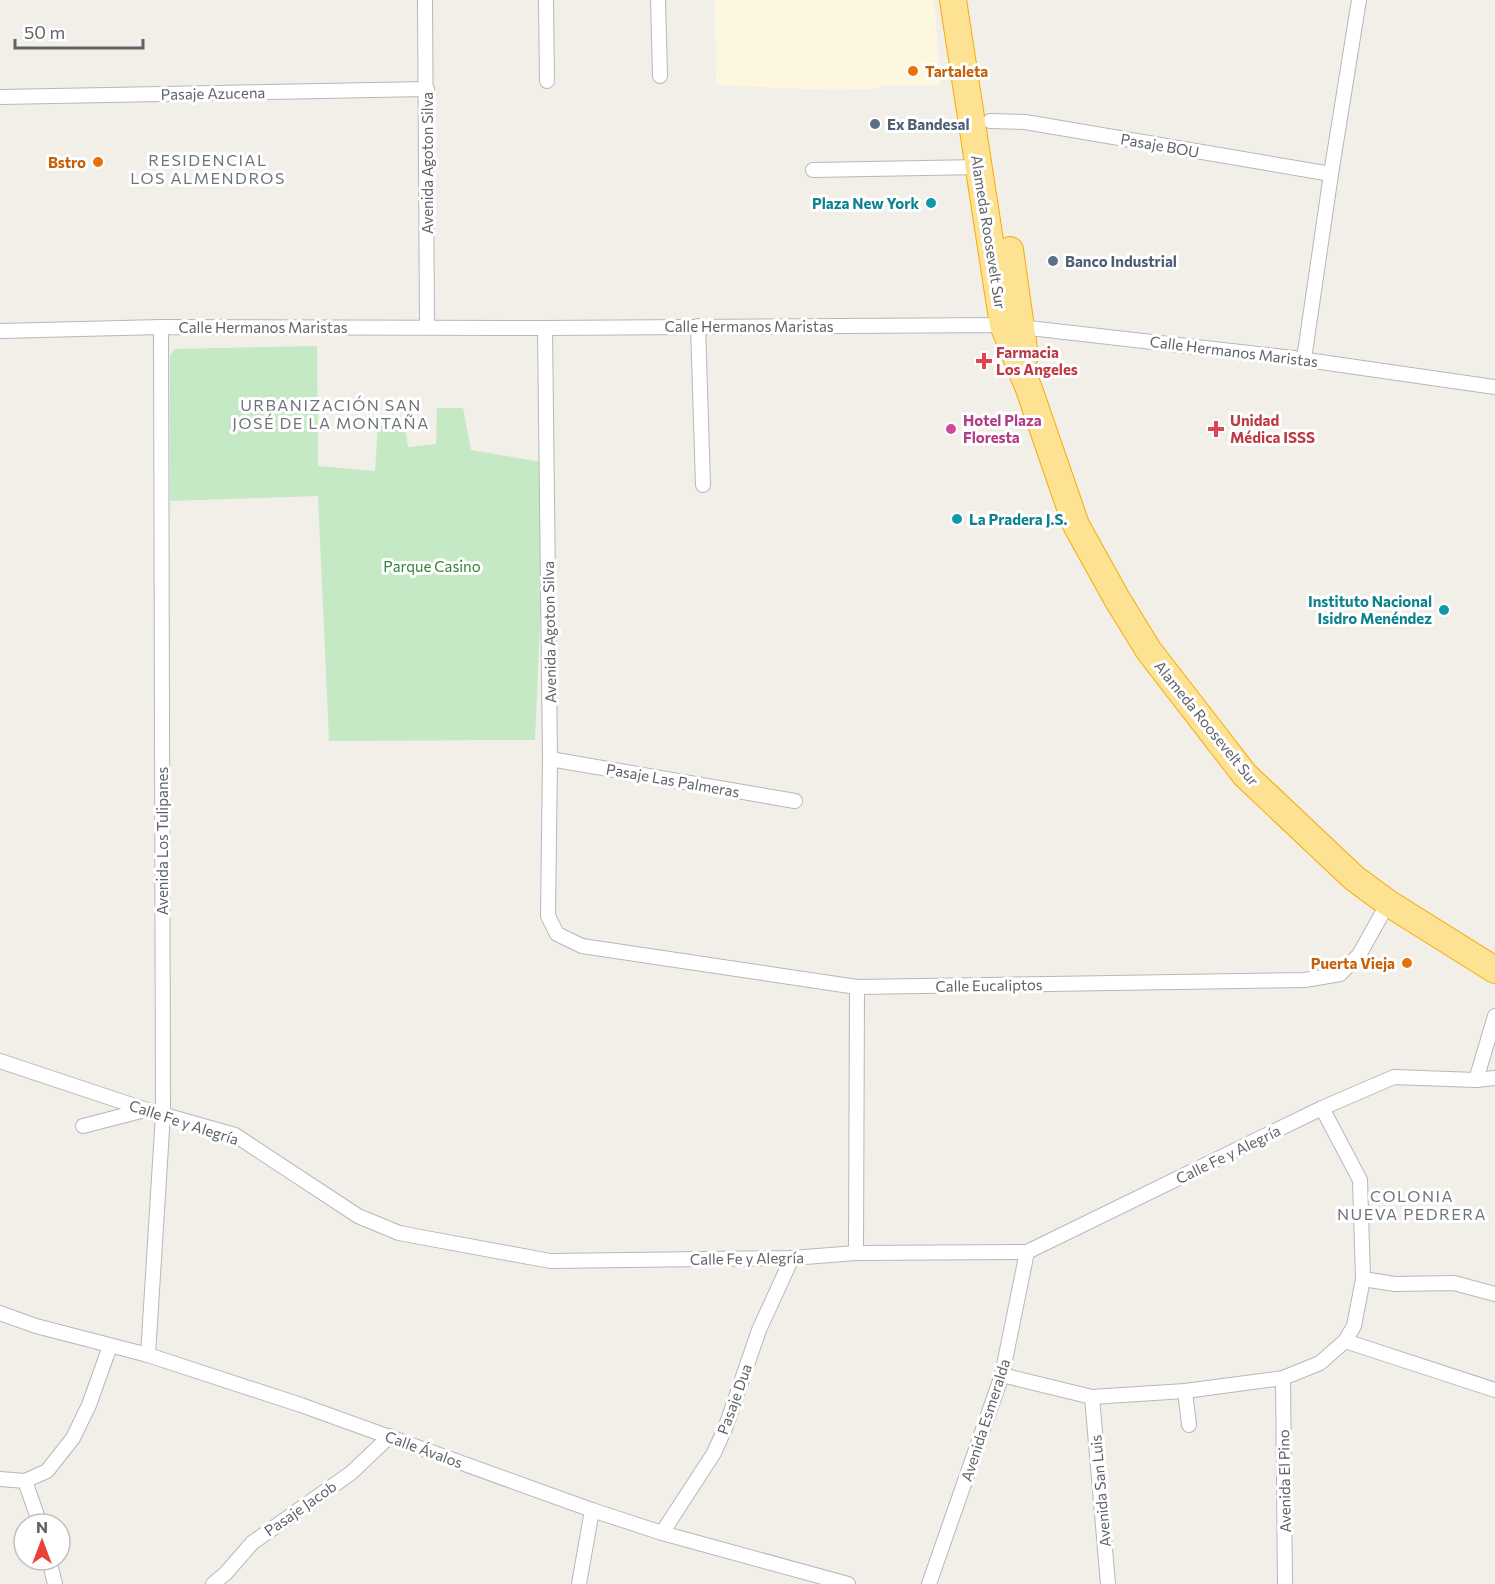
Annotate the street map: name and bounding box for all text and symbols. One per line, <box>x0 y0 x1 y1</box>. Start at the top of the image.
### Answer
scale bar <box>15 12 142 50</box>
text: 50 m <box>24 21 65 43</box>
place label: Tartaleta <box>925 62 988 80</box>
marker: Tartaleta <box>906 64 920 78</box>
street label: Pasaje Azucena <box>161 83 265 103</box>
street label: Avenida Agoton Silva <box>418 92 436 234</box>
place label: Ex Bandesal <box>887 115 970 133</box>
marker: Ex Bandesal <box>868 117 882 131</box>
street label: Pasaje BOU <box>1119 129 1201 161</box>
district label: RESIDENCIAL LOS ALMENDROS <box>130 150 286 187</box>
place label: Bstro <box>48 153 86 171</box>
street label: Alameda Roosevelt Sur <box>968 154 1010 310</box>
marker: Bstro <box>91 155 105 169</box>
place label: Plaza New York <box>812 194 919 212</box>
marker: Plaza New York <box>924 196 938 210</box>
place label: Banco Industrial <box>1065 252 1177 270</box>
marker: Banco Industrial <box>1046 254 1060 268</box>
street label: Calle Hermanos Maristas <box>664 317 834 335</box>
street label: Calle Hermanos Maristas <box>178 318 348 336</box>
street label: Calle Hermanos Maristas <box>1149 332 1319 370</box>
place label: Farmacia Los Angeles <box>996 343 1078 378</box>
marker: Farmacia Los Angeles <box>977 354 991 368</box>
district label: URBANIZACIÓN SAN JOSÉ DE LA MONTAÑA <box>232 395 430 432</box>
place label: Hotel Plaza Floresta <box>963 411 1042 446</box>
place label: Unidad Médica ISSS <box>1230 411 1315 446</box>
marker: Unidad Médica ISSS <box>1207 420 1225 438</box>
marker: Hotel Plaza Floresta <box>944 422 958 436</box>
place label: La Pradera J.S. <box>969 510 1067 528</box>
marker: La Pradera J.S. <box>950 512 964 526</box>
park label: Parque Casino <box>383 557 481 575</box>
street label: Avenida Agoton Silva <box>539 561 559 703</box>
place label: Instituto Nacional Isidro Menéndez <box>1308 592 1432 627</box>
marker: Instituto Nacional Isidro Menéndez <box>1437 603 1451 617</box>
street label: Alameda Roosevelt Sur <box>1151 657 1263 789</box>
street label: Pasaje Las Palmeras <box>605 759 741 801</box>
street label: Avenida Los Tulipanes <box>153 767 171 915</box>
place label: Puerta Vieja <box>1311 954 1395 972</box>
marker: Puerta Vieja <box>1400 956 1414 970</box>
street label: Calle Eucaliptos <box>935 975 1043 995</box>
street label: Calle Fe y Alegría <box>127 1096 241 1148</box>
street label: Calle Fe y Alegría <box>1173 1121 1283 1187</box>
district label: COLONIA NUEVA PEDRERA <box>1337 1186 1487 1223</box>
street label: Calle Fe y Alegría <box>690 1248 804 1268</box>
street label: Avenida Esmeralda <box>957 1357 1013 1483</box>
street label: Pasaje Dua <box>713 1361 755 1437</box>
street label: Calle Ávalos <box>383 1426 466 1471</box>
street label: Avenida El Pino <box>1274 1429 1294 1533</box>
street label: Avenida San Luis <box>1086 1434 1114 1548</box>
street label: Pasaje Jacob <box>260 1476 340 1539</box>
north arrow <box>12 1512 72 1572</box>
text: N <box>36 1517 48 1536</box>

